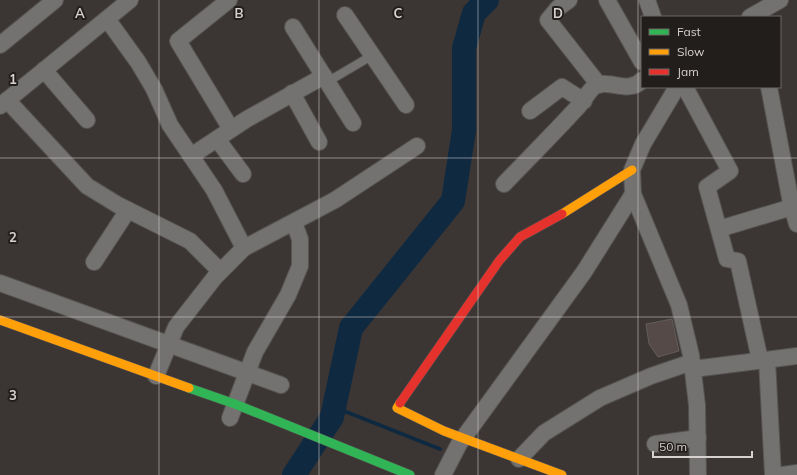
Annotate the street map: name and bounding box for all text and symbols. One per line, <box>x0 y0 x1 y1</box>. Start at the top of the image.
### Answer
text: A <box>75 5 85 21</box>
text: B <box>235 5 244 21</box>
text: C <box>394 5 403 21</box>
text: D <box>553 5 563 21</box>
legend <box>641 16 781 88</box>
text: Fast <box>677 24 701 39</box>
text: Slow <box>677 44 705 59</box>
text: Jam <box>677 64 699 79</box>
text: 1 <box>9 71 17 87</box>
text: 2 <box>9 229 17 245</box>
text: 3 <box>9 387 17 403</box>
scale bar <box>653 433 752 459</box>
text: 50 m <box>659 439 687 454</box>

